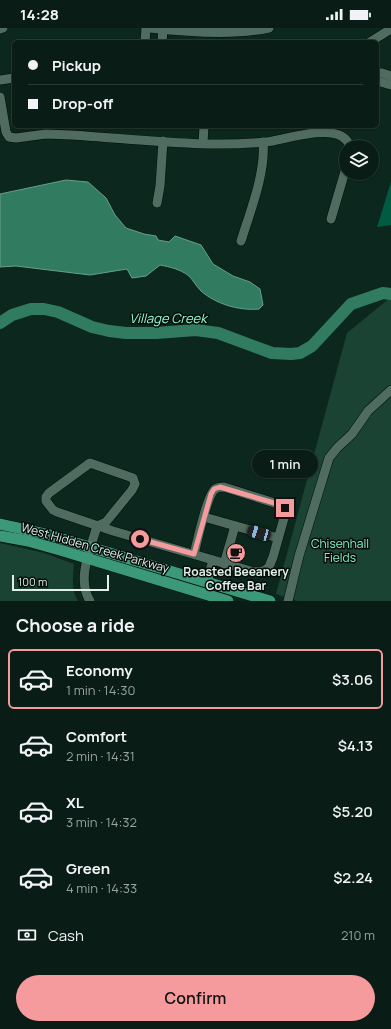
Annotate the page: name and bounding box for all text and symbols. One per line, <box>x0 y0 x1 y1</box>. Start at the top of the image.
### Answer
text: 14:28 <box>20 4 59 25</box>
text: Pickup <box>52 55 101 76</box>
text: Drop-off <box>52 93 113 114</box>
map controls <box>339 140 379 180</box>
button: layers <box>339 140 379 180</box>
water label: Village Creek <box>129 309 209 327</box>
callout: 1 min <box>252 450 318 478</box>
text: 1 min <box>270 455 301 473</box>
route end <box>276 499 294 517</box>
street label: West Hidden Creek Parkway <box>19 518 172 577</box>
car <box>246 524 272 542</box>
route start <box>131 530 149 548</box>
park label: Chisenhall Fields <box>311 535 369 566</box>
cafe icon: Roasted Beeanery Coffee Bar <box>225 542 247 564</box>
place label: Roasted Beeanery Coffee Bar <box>183 563 289 594</box>
scale bar <box>12 573 109 592</box>
text: 100 m <box>18 574 47 589</box>
text: Choose a ride <box>16 613 135 637</box>
text: Economy <box>66 660 133 681</box>
icon: car <box>18 661 54 697</box>
text: $3.06 <box>332 669 373 690</box>
text: 1 min · 14:30 <box>66 681 135 699</box>
text: Comfort <box>66 726 127 747</box>
icon: car <box>18 727 54 763</box>
text: $4.13 <box>338 735 373 756</box>
text: 2 min · 14:31 <box>66 747 135 765</box>
text: XL <box>66 792 84 813</box>
icon: car <box>18 793 54 829</box>
text: $5.20 <box>332 801 373 822</box>
text: 3 min · 14:32 <box>66 813 137 831</box>
text: Green <box>66 858 110 879</box>
icon: car <box>18 859 54 895</box>
text: $2.24 <box>333 867 373 888</box>
text: 4 min · 14:33 <box>66 879 137 897</box>
icon: cash <box>16 924 38 946</box>
text: Cash <box>48 925 84 946</box>
text: 210 m <box>341 926 375 944</box>
button: Confirm <box>16 975 375 1021</box>

